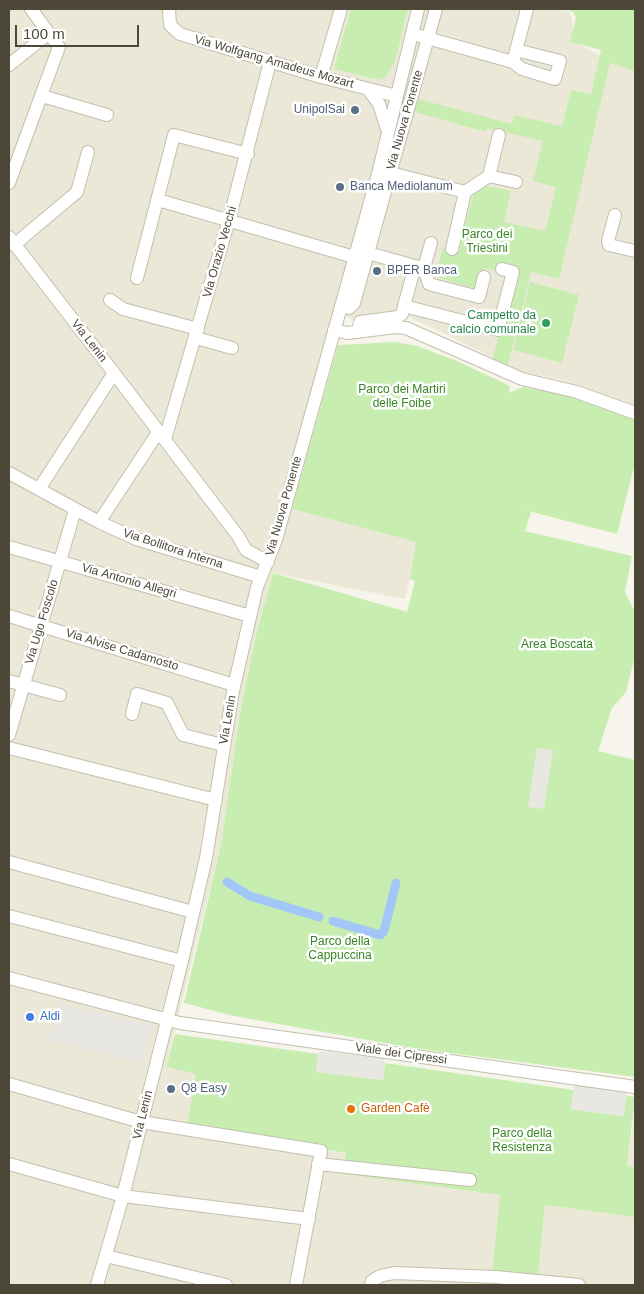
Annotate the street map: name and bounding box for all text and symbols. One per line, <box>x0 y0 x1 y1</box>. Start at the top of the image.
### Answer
scale bar <box>18 15 141 47</box>
text: 100 m <box>23 25 65 42</box>
street label: Via Wolfgang Amadeus Mozart <box>193 32 355 92</box>
street label: Via Nuova Ponente <box>384 68 426 172</box>
place label: UnipolSai <box>294 103 345 117</box>
marker: UnipolSai <box>349 104 361 116</box>
place label: Banca Mediolanum <box>350 180 453 194</box>
marker: Banca Mediolanum <box>334 181 346 193</box>
street label: Via Orazio Vecchi <box>200 205 240 299</box>
park label: Parco dei Triestini <box>462 228 512 256</box>
place label: BPER Banca <box>387 264 457 278</box>
marker: BPER Banca <box>371 265 383 277</box>
place label: Campetto da calcio comunale <box>450 309 536 337</box>
street label: Via Lenin <box>68 317 110 365</box>
marker: Campetto da calcio comunale <box>540 317 552 329</box>
park label: Parco dei Martiri delle Foibe <box>358 383 446 411</box>
street label: Via Nuova Ponente <box>263 454 305 558</box>
street label: Via Bollitora Interna <box>121 526 225 572</box>
street label: Via Antonio Allegri <box>80 561 178 601</box>
street label: Via Ugo Foscolo <box>22 578 62 666</box>
street label: Via Alvise Cadamosto <box>64 626 180 674</box>
park label: Area Boscata <box>521 638 593 652</box>
street label: Via Lenin <box>217 694 239 746</box>
park label: Parco della Cappuccina <box>308 935 372 963</box>
place label: Aldi <box>40 1010 60 1024</box>
marker: Aldi <box>24 1011 36 1023</box>
street label: Viale dei Cipressi <box>354 1040 448 1068</box>
place label: Q8 Easy <box>181 1082 227 1096</box>
marker: Q8 Easy <box>165 1083 177 1095</box>
street label: Via Lenin <box>130 1089 156 1141</box>
place label: Garden Cafè <box>361 1102 430 1116</box>
marker: Garden Cafè <box>345 1103 357 1115</box>
park label: Parco della Resistenza <box>492 1127 552 1155</box>

